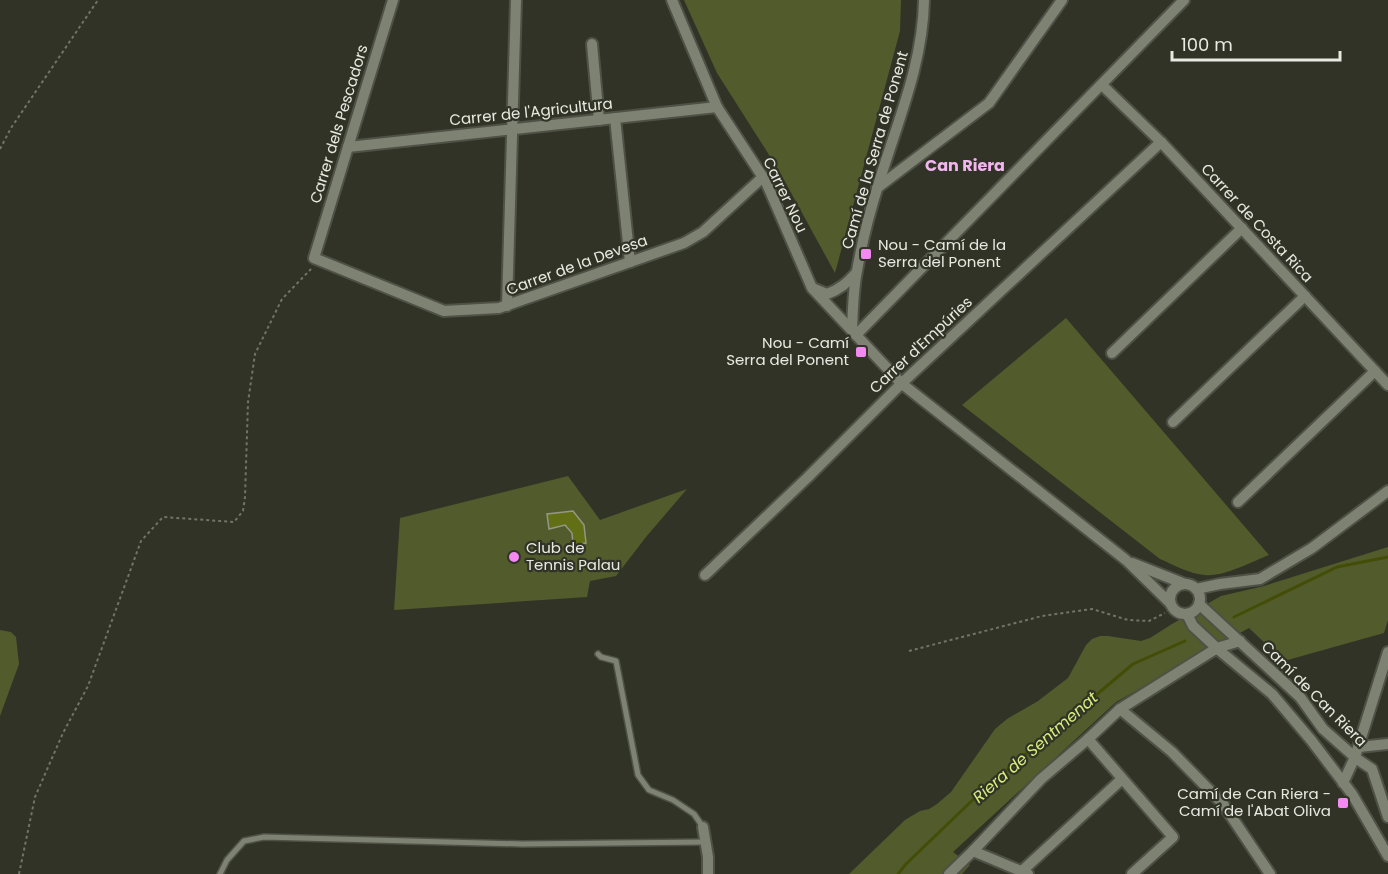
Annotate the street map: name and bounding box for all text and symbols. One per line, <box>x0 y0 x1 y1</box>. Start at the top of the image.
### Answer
scale bar <box>1172 24 1340 62</box>
text: 100 m <box>1181 32 1233 57</box>
street label: Carrer dels Pescadors <box>304 42 373 206</box>
street label: Camí de la Serra de Ponent <box>836 48 913 251</box>
street label: Carrer de l'Agricultura <box>448 92 614 131</box>
street label: Carrer Nou <box>758 154 813 236</box>
district label: Can Riera <box>925 154 1005 177</box>
street label: Carrer de Costa Rica <box>1197 158 1318 287</box>
street label: Carrer de la Devesa <box>503 229 650 300</box>
place label: Nou - Camí de la Serra del Ponent <box>878 234 1006 272</box>
marker: Nou - Camí de la Serra del Ponent <box>859 247 873 261</box>
street label: Carrer d'Empúries <box>865 291 977 398</box>
place label: Nou - Camí Serra del Ponent <box>726 332 849 370</box>
marker: Nou - Camí Serra del Ponent <box>854 345 868 359</box>
place label: Club de Tennis Palau <box>526 537 620 575</box>
marker: Club de Tennis Palau <box>507 550 521 564</box>
street label: Camí de Can Riera <box>1257 636 1372 751</box>
water label: Riera de Sentmenat <box>968 686 1104 808</box>
place label: Camí de Can Riera - Camí de l'Abat Oliva <box>1177 783 1331 821</box>
marker: Camí de Can Riera - Camí de l'Abat Oliva <box>1336 796 1350 810</box>

